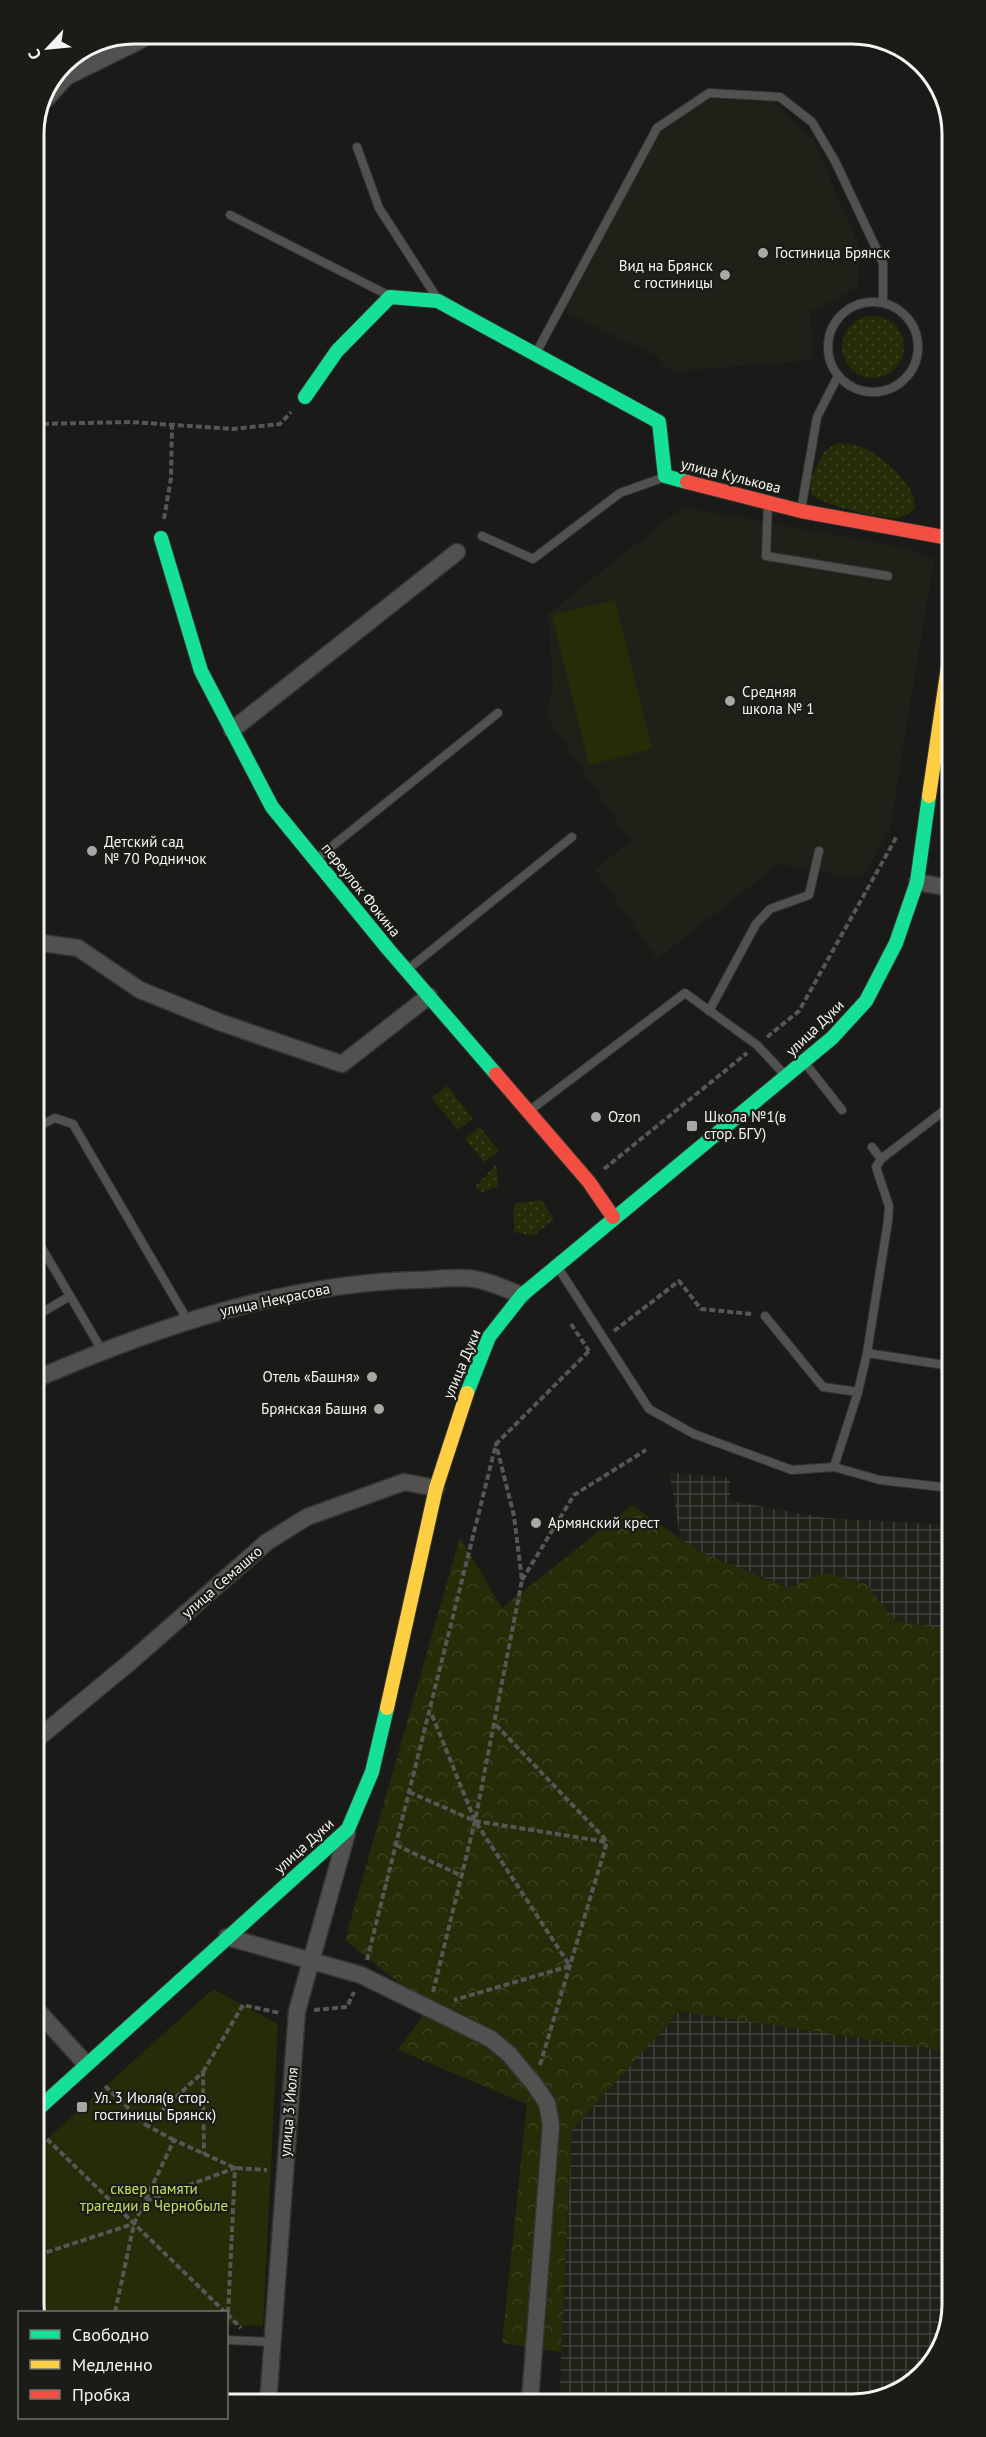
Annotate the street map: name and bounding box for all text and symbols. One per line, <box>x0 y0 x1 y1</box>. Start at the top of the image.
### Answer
north arrow <box>18 18 78 78</box>
text: С <box>24 46 45 63</box>
place label: Гостиница Брянск <box>775 243 891 262</box>
marker: Гостиница Брянск <box>756 246 770 260</box>
place label: Вид на Брянск с гостиницы <box>619 256 714 292</box>
marker: Вид на Брянск с гостиницы <box>718 268 732 282</box>
street label: улица Кулькова <box>679 454 783 497</box>
place label: Средняя школа № 1 <box>742 682 815 718</box>
marker: Средняя школа № 1 <box>723 694 737 708</box>
place label: Детский сад № 70 Родничок <box>104 832 207 868</box>
street label: переулок Фокина <box>318 839 405 940</box>
marker: Детский сад № 70 Родничок <box>85 844 99 858</box>
street label: улица Дуки <box>782 995 848 1060</box>
place label: Ozon <box>608 1107 641 1126</box>
place label: Школа №1(в стор. БГУ) <box>704 1107 786 1143</box>
marker: Ozon <box>589 1110 603 1124</box>
marker: Школа №1(в стор. БГУ) <box>685 1119 699 1133</box>
street label: улица Некрасова <box>218 1279 332 1320</box>
street label: улица Дуки <box>438 1326 485 1401</box>
place label: Отель «Башня» <box>262 1367 360 1386</box>
marker: Отель «Башня» <box>365 1370 379 1384</box>
place label: Брянская Башня <box>261 1399 367 1418</box>
marker: Брянская Башня <box>372 1402 386 1416</box>
place label: Армянский крест <box>548 1513 659 1532</box>
marker: Армянский крест <box>529 1516 543 1530</box>
street label: улица Семашко <box>177 1541 266 1622</box>
street label: улица Дуки <box>270 1814 337 1877</box>
street label: улица 3 Июля <box>275 2066 302 2158</box>
place label: Ул. 3 Июля(в стор. гостиницы Брянск) <box>94 2088 216 2124</box>
marker: Ул. 3 Июля(в стор. гостиницы Брянск) <box>75 2100 89 2114</box>
park label: сквер памяти трагедии в Чернобыле <box>80 2179 228 2215</box>
legend <box>18 2311 228 2419</box>
text: Свободно <box>72 2323 149 2346</box>
text: Медленно <box>72 2353 153 2376</box>
text: Пробка <box>72 2383 130 2406</box>

